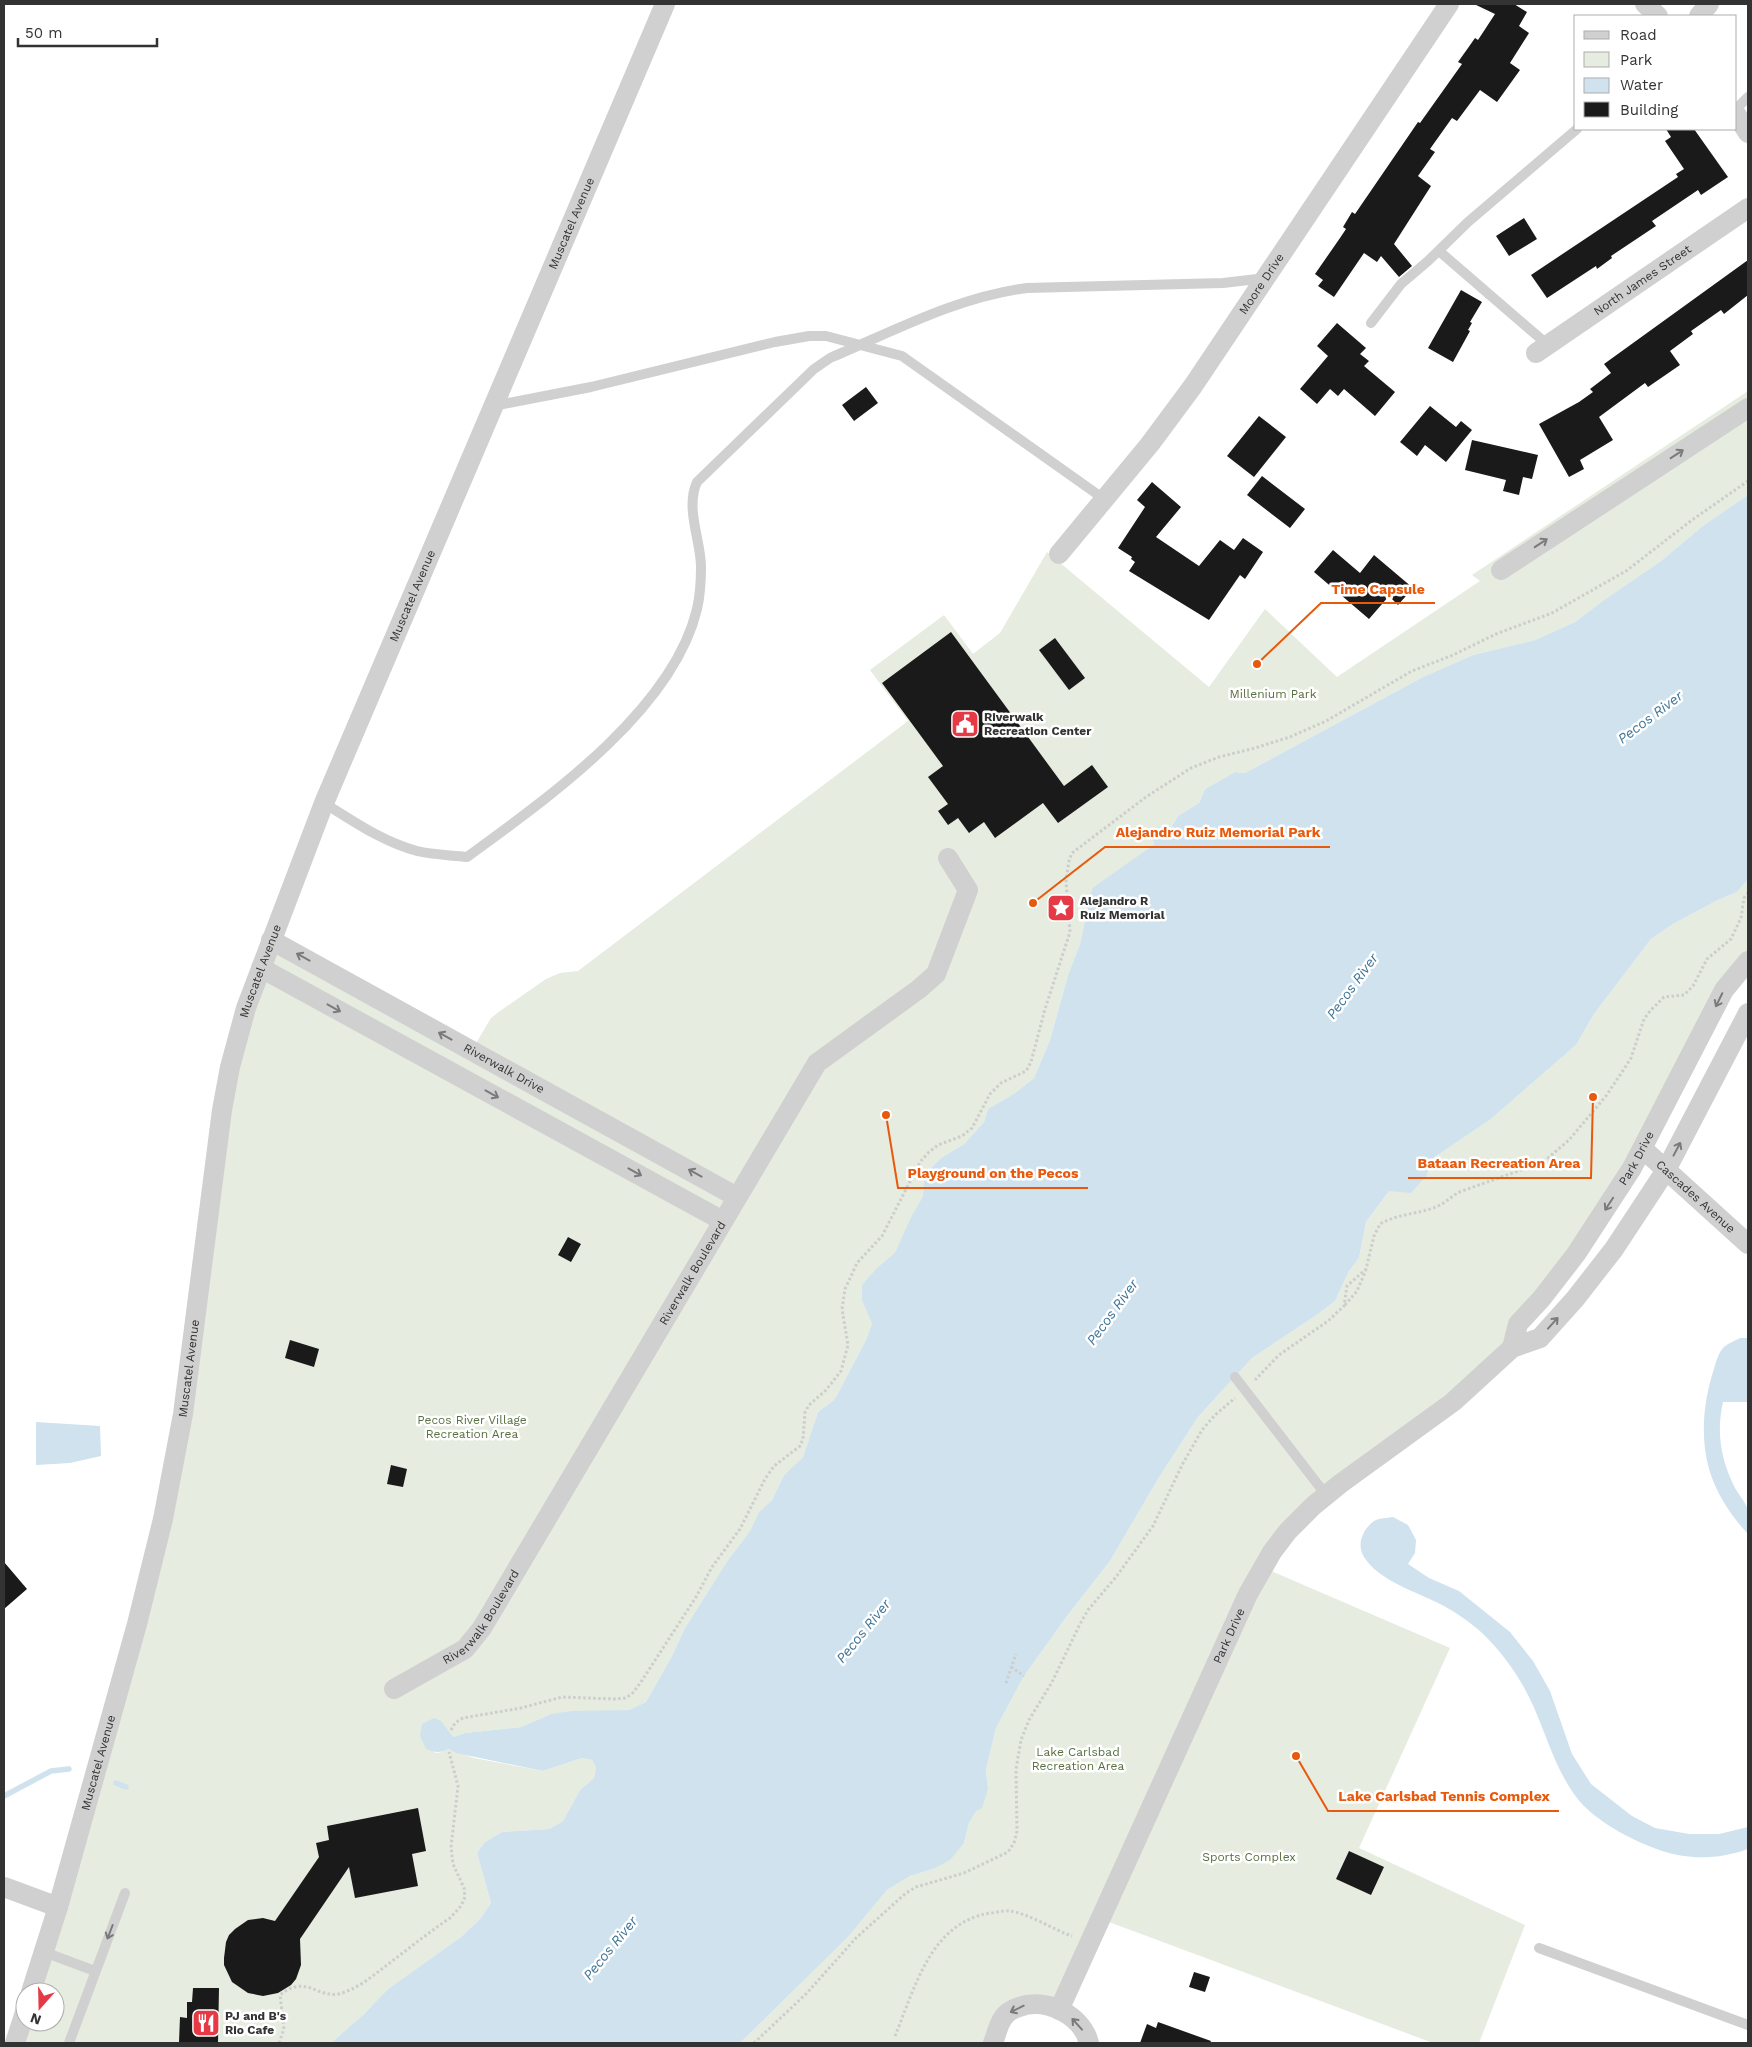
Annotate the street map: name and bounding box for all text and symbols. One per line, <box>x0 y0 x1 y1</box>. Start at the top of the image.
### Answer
scale bar <box>18 15 156 47</box>
legend <box>1574 15 1737 130</box>
text: 50 m <box>25 24 62 42</box>
text: Road <box>1620 26 1657 44</box>
text: Park <box>1620 51 1653 69</box>
text: Water <box>1620 76 1663 94</box>
text: Building <box>1620 101 1678 119</box>
street label: Muscatel Avenue <box>546 175 597 271</box>
street label: North James Street <box>1591 242 1694 318</box>
street label: Moore Drive <box>1236 251 1287 317</box>
one-way arrow <box>1670 449 1684 459</box>
one-way arrow <box>1534 538 1548 548</box>
street label: Muscatel Avenue <box>387 548 438 644</box>
callout: Time Capsule <box>1321 574 1435 603</box>
text: Time Capsule <box>1331 581 1425 597</box>
park label: Millenium Park <box>1229 687 1317 701</box>
water label: Pecos River <box>1614 687 1686 747</box>
public building icon: Riverwalk Recreation Center <box>950 709 980 739</box>
place label: Riverwalk Recreation Center <box>984 710 1092 738</box>
callout: Alejandro Ruiz Memorial Park <box>1105 818 1330 847</box>
text: Alejandro Ruiz Memorial Park <box>1116 824 1321 840</box>
place icon: Alejandro R Ruiz Memorial <box>1046 893 1076 923</box>
place label: Alejandro R Ruiz Memorial <box>1080 894 1165 922</box>
street label: Muscatel Avenue <box>237 922 284 1019</box>
water label: Pecos River <box>1323 950 1381 1022</box>
one-way arrow <box>296 952 311 961</box>
one-way arrow <box>1714 992 1723 1007</box>
one-way arrow <box>327 1003 342 1013</box>
one-way arrow <box>439 1030 453 1040</box>
street label: Riverwalk Drive <box>461 1041 547 1096</box>
one-way arrow <box>485 1089 500 1099</box>
street label: Park Drive <box>1616 1129 1657 1188</box>
one-way arrow <box>1673 1142 1682 1157</box>
callout: Bataan Recreation Area <box>1408 1149 1591 1178</box>
text: Bataan Recreation Area <box>1418 1155 1581 1171</box>
street label: Cascades Avenue <box>1653 1157 1738 1236</box>
callout: Playground on the Pecos <box>898 1159 1088 1188</box>
text: Playground on the Pecos <box>908 1165 1079 1181</box>
one-way arrow <box>627 1167 642 1177</box>
one-way arrow <box>688 1168 702 1178</box>
one-way arrow <box>1603 1197 1614 1211</box>
street label: Riverwalk Boulevard <box>656 1219 729 1328</box>
water label: Pecos River <box>1083 1276 1141 1348</box>
one-way arrow <box>1547 1317 1559 1330</box>
street label: Muscatel Avenue <box>176 1319 202 1418</box>
park label: Pecos River Village Recreation Area <box>417 1413 527 1441</box>
street label: Riverwalk Boulevard <box>440 1567 522 1667</box>
water label: Pecos River <box>833 1596 894 1666</box>
street label: Park Drive <box>1210 1606 1248 1666</box>
street label: Muscatel Avenue <box>78 1713 118 1812</box>
park label: Lake Carlsbad Recreation Area <box>1032 1745 1124 1773</box>
callout: Lake Carlsbad Tennis Complex <box>1328 1782 1559 1811</box>
text: Lake Carlsbad Tennis Complex <box>1338 1788 1550 1804</box>
park label: Sports Complex <box>1202 1850 1296 1864</box>
water label: Pecos River <box>580 1913 641 1983</box>
one-way arrow <box>105 1924 114 1939</box>
north arrow <box>15 1982 65 2032</box>
one-way arrow <box>1010 2005 1025 2014</box>
restaurant icon: PJ and B's Rio Cafe <box>191 2008 221 2038</box>
place label: PJ and B's Rio Cafe <box>225 2009 287 2037</box>
text: N <box>28 2010 43 2029</box>
one-way arrow <box>1072 2017 1083 2030</box>

